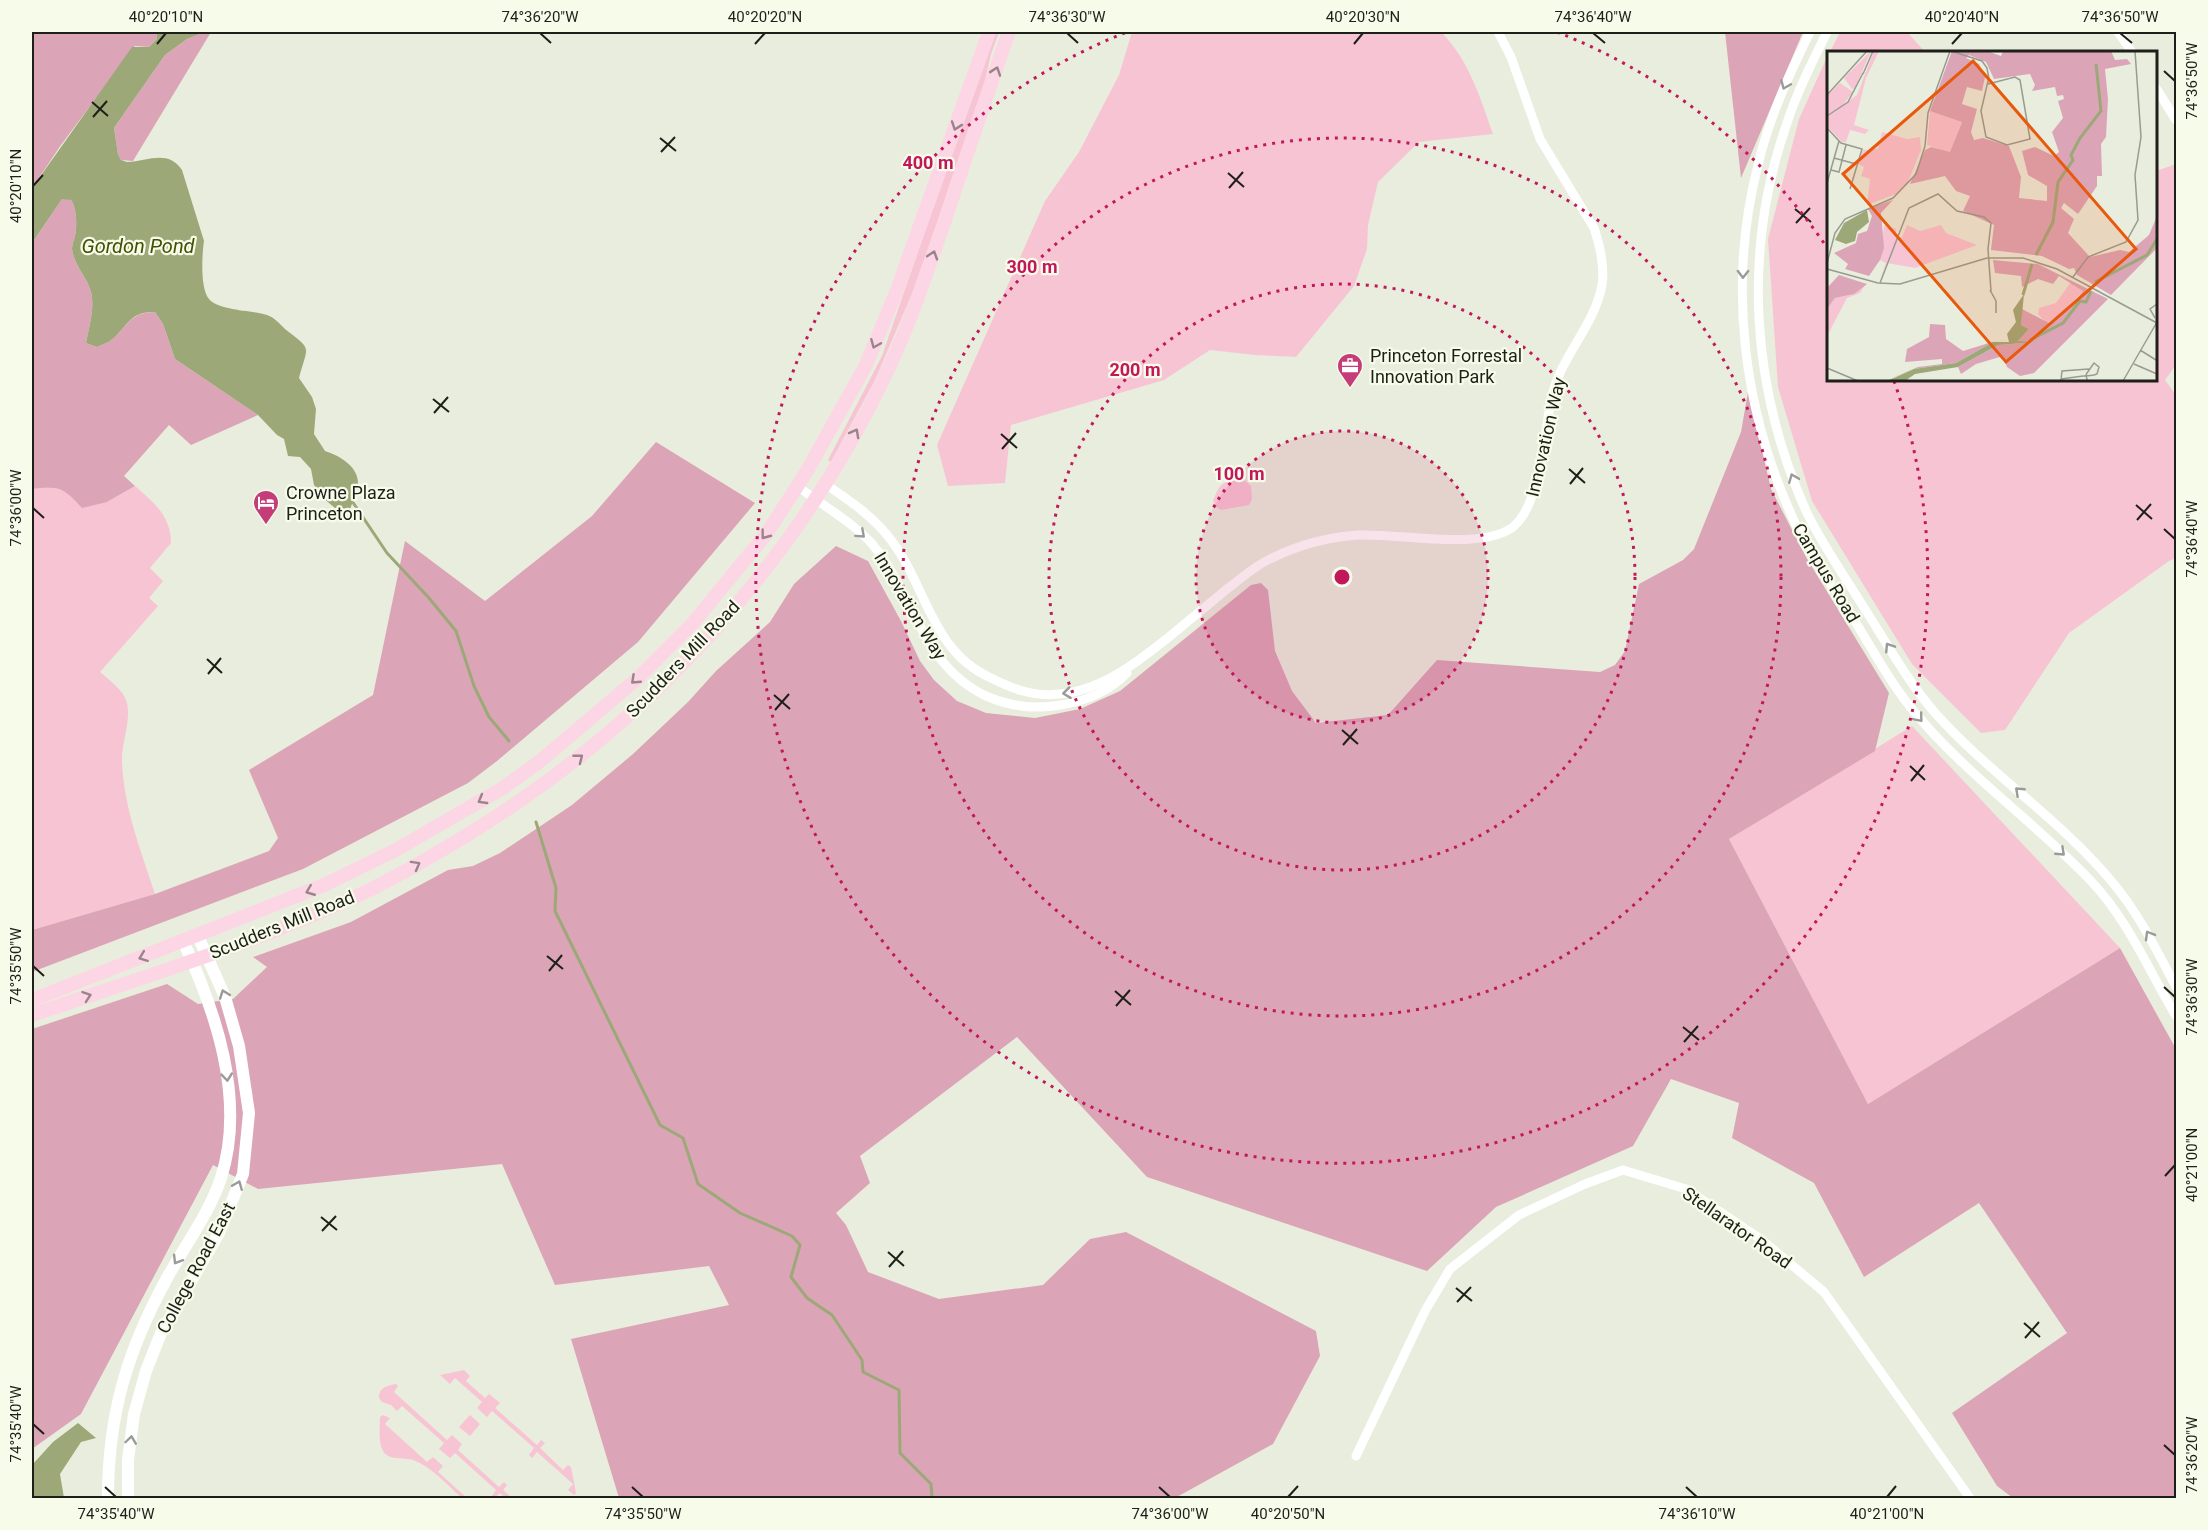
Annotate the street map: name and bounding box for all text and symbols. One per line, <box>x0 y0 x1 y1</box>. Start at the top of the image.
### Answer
text: 40°20'10"N <box>129 8 203 26</box>
text: 74°36'20"W <box>502 8 578 26</box>
text: 40°20'20"N <box>728 8 802 26</box>
text: 74°36'30"W <box>1029 8 1105 26</box>
text: 40°20'30"N <box>1326 8 1400 26</box>
text: 74°36'40"W <box>1555 8 1631 26</box>
text: 40°20'40"N <box>1925 8 1999 26</box>
text: 74°36'50"W <box>2082 8 2158 26</box>
text: 74°36'50"W <box>2183 43 2201 119</box>
inset map <box>1827 51 2157 381</box>
one-way arrow <box>988 66 1001 77</box>
one-way arrow <box>1780 78 1792 89</box>
one-way arrow <box>950 120 963 131</box>
text: 40°20'10"N <box>7 149 25 223</box>
text: 400 m <box>902 152 954 173</box>
water label: Gordon Pond <box>81 234 196 258</box>
one-way arrow <box>925 250 938 261</box>
text: 300 m <box>1006 256 1058 277</box>
one-way arrow <box>1736 269 1749 278</box>
one-way arrow <box>870 338 882 349</box>
place label: Princeton Forrestal Innovation Park <box>1370 345 1522 387</box>
office icon: Princeton Forrestal Innovation Park <box>1335 351 1365 389</box>
text: 200 m <box>1109 359 1161 380</box>
street label: Innovation Way <box>1522 375 1570 499</box>
one-way arrow <box>848 429 859 440</box>
text: 100 m <box>1213 463 1265 484</box>
text: 74°36'00"W <box>7 470 25 546</box>
one-way arrow <box>1788 473 1800 484</box>
place label: Crowne Plaza Princeton <box>286 482 396 524</box>
hotel icon: Crowne Plaza Princeton <box>251 488 281 526</box>
text: 74°36'40"W <box>2183 501 2201 577</box>
street label: Campus Road <box>1788 519 1864 626</box>
one-way arrow <box>854 527 865 538</box>
one-way arrow <box>761 528 772 539</box>
street label: Innovation Way <box>870 548 951 664</box>
centre of rings <box>1332 567 1352 587</box>
street label: Scudders Mill Road <box>621 596 744 721</box>
one-way arrow <box>1885 643 1896 654</box>
one-way arrow <box>632 673 642 684</box>
one-way arrow <box>1063 686 1072 698</box>
one-way arrow <box>1912 711 1923 722</box>
one-way arrow <box>572 754 583 765</box>
one-way arrow <box>2015 788 2026 799</box>
one-way arrow <box>478 793 488 805</box>
one-way arrow <box>2053 845 2064 856</box>
one-way arrow <box>410 861 421 873</box>
one-way arrow <box>305 884 316 896</box>
street label: Scudders Mill Road <box>206 886 357 963</box>
text: 74°35'50"W <box>7 928 25 1004</box>
one-way arrow <box>2144 931 2156 941</box>
one-way arrow <box>138 949 149 962</box>
text: 74°36'30"W <box>2183 959 2201 1035</box>
one-way arrow <box>218 990 231 1000</box>
one-way arrow <box>81 991 92 1004</box>
one-way arrow <box>220 1073 233 1082</box>
text: 40°21'00"N <box>2183 1128 2201 1202</box>
one-way arrow <box>231 1181 243 1192</box>
street label: Stellarator Road <box>1679 1182 1796 1273</box>
street label: College Road East <box>152 1199 239 1337</box>
one-way arrow <box>173 1254 185 1264</box>
text: 74°35'40"W <box>7 1386 25 1462</box>
text: 74°36'20"W <box>2183 1417 2201 1493</box>
one-way arrow <box>124 1436 136 1445</box>
text: 74°35'40"W <box>78 1505 154 1523</box>
text: 74°35'50"W <box>605 1505 681 1523</box>
text: 74°36'00"W <box>1132 1505 1208 1523</box>
text: 40°20'50"N <box>1251 1505 1325 1523</box>
text: 74°36'10"W <box>1659 1505 1735 1523</box>
text: 40°21'00"N <box>1850 1505 1924 1523</box>

